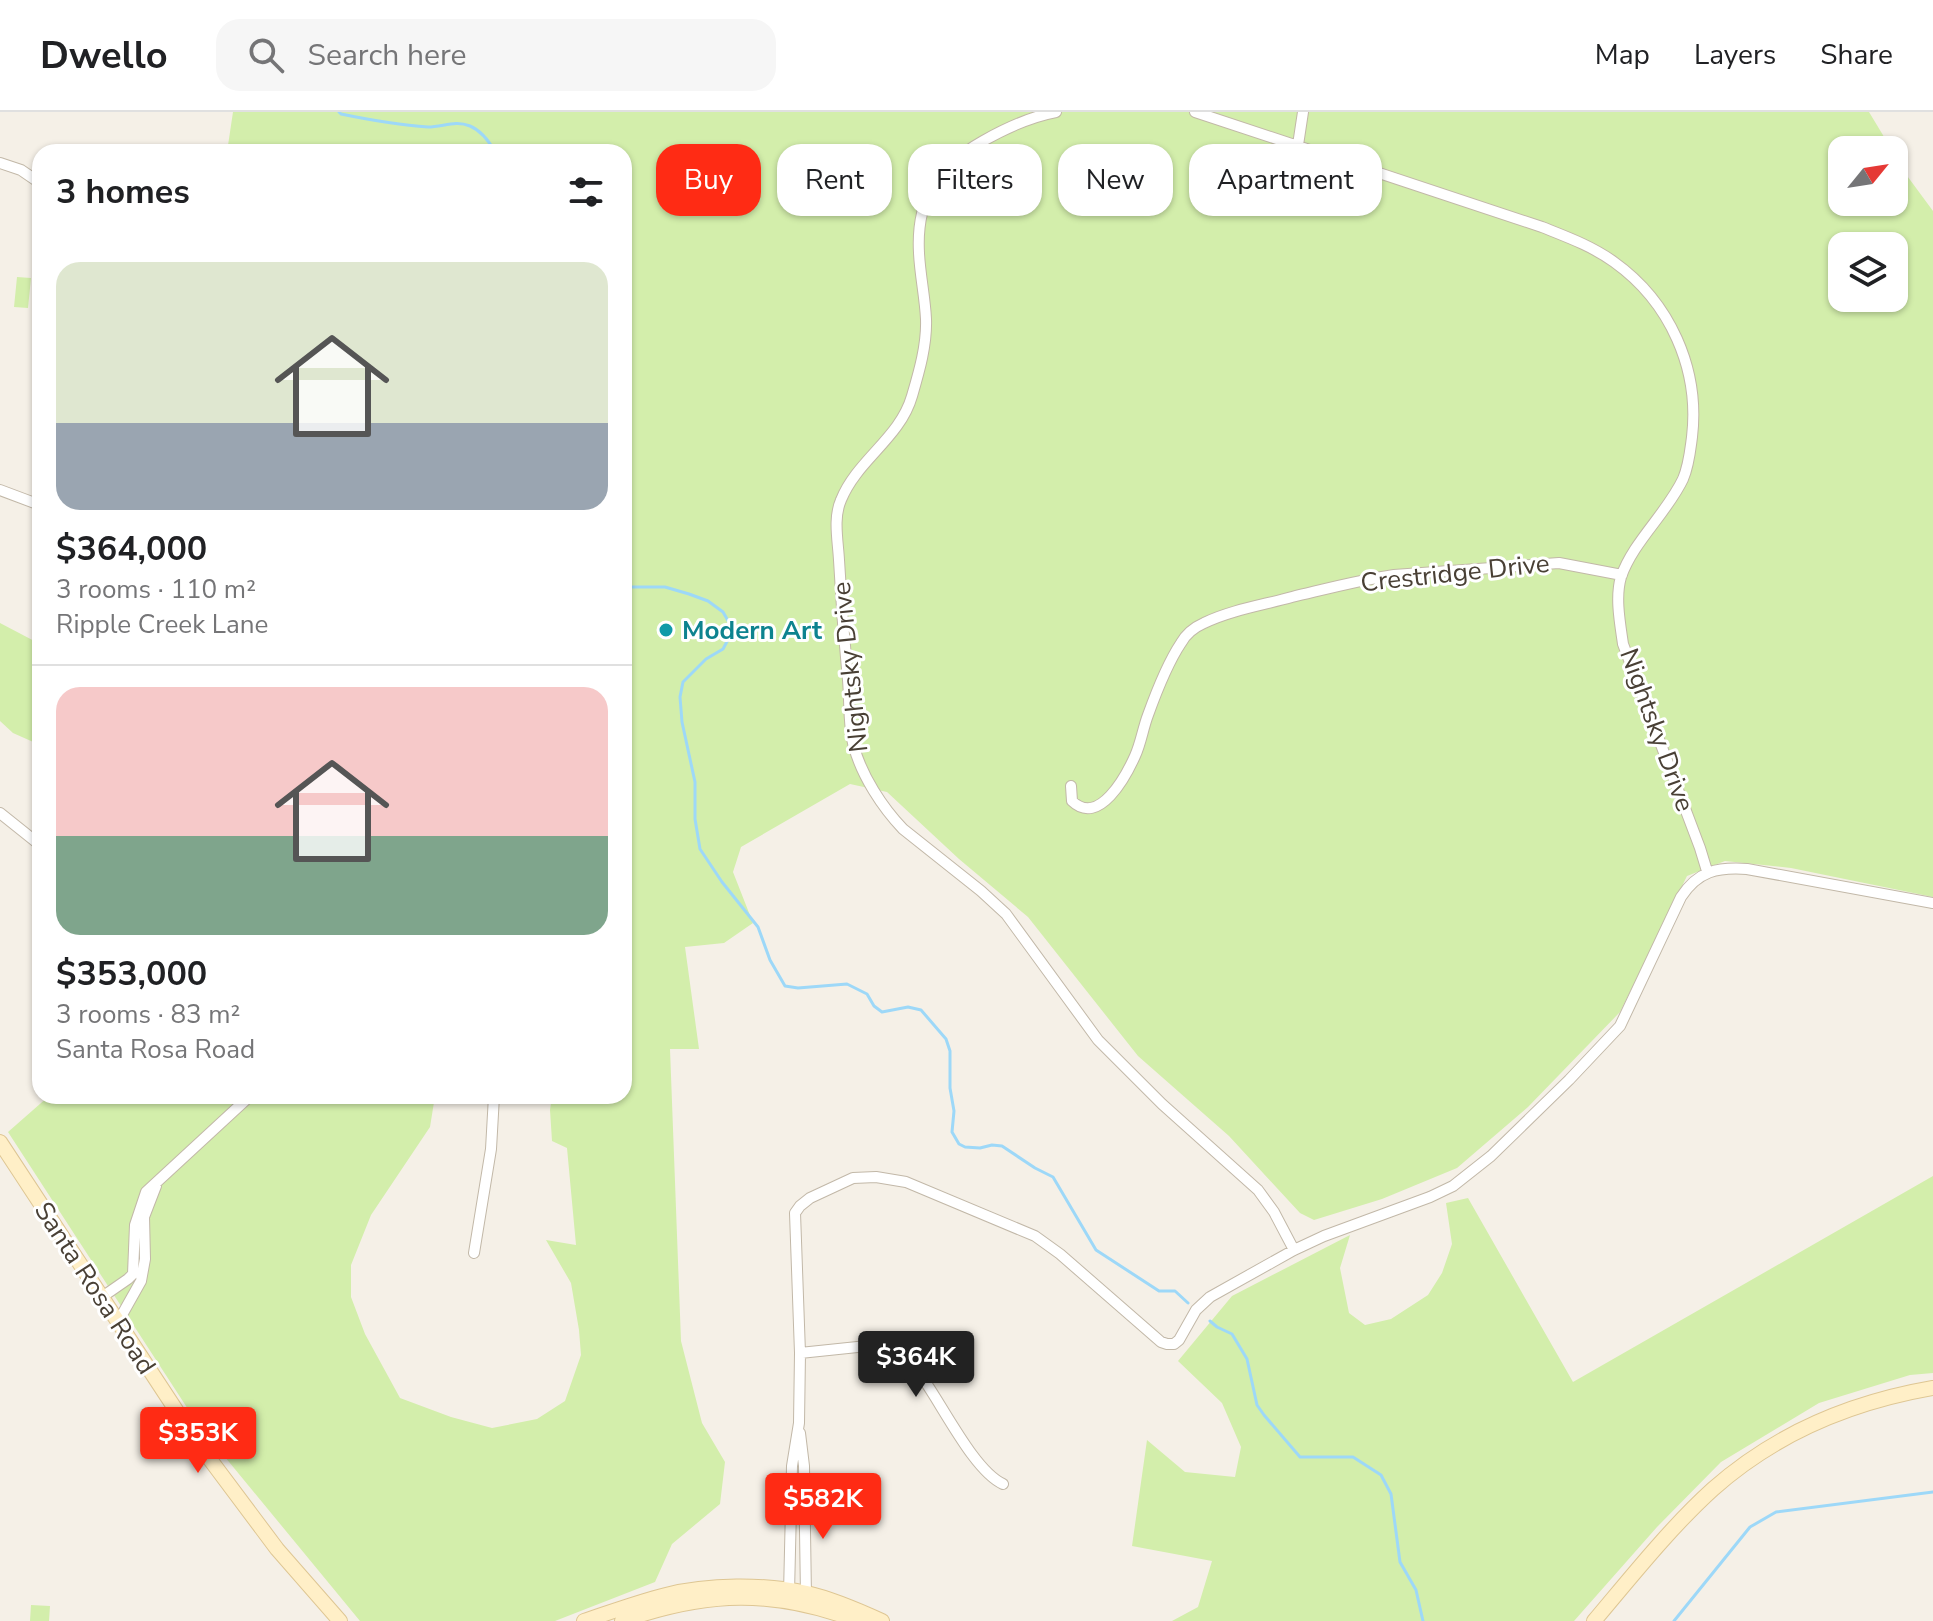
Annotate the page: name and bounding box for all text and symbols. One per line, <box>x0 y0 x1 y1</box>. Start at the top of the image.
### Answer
search box <box>216 19 776 91</box>
text: Dwello <box>40 30 168 81</box>
icon: search <box>244 33 288 77</box>
text: Search here <box>308 35 467 76</box>
text: Map <box>1595 36 1650 74</box>
text: Layers <box>1694 36 1776 74</box>
text: Share <box>1820 36 1893 74</box>
north arrow <box>1828 136 1908 216</box>
map controls <box>1828 136 1908 312</box>
chip: Buy <box>656 144 761 216</box>
chip: Rent <box>777 144 892 216</box>
chip: Filters <box>908 144 1042 216</box>
chip: New <box>1058 144 1173 216</box>
chip: Apartment <box>1189 144 1382 216</box>
text: 3 homes <box>56 169 190 215</box>
icon: filters <box>564 170 608 214</box>
button: layers <box>1828 232 1908 312</box>
icon: home <box>260 314 404 458</box>
text: $364,000 <box>56 526 207 572</box>
street label: Crestridge Drive <box>1359 546 1551 600</box>
text: 3 rooms · 110 m² <box>56 572 256 607</box>
street label: Nightsky Drive <box>824 580 876 754</box>
text: Ripple Creek Lane <box>56 607 268 642</box>
place label: Modern Art <box>682 613 823 648</box>
marker: Modern Art <box>657 621 675 639</box>
street label: Nightsky Drive <box>1611 644 1703 816</box>
icon: home <box>260 739 404 883</box>
text: $353,000 <box>56 951 207 997</box>
text: 3 rooms · 83 m² <box>56 997 240 1032</box>
text: Santa Rosa Road <box>56 1032 255 1067</box>
street label: Santa Rosa Road <box>26 1195 164 1381</box>
pin: $364K <box>860 1331 972 1399</box>
text: $364K <box>876 1339 956 1374</box>
pin: $353K <box>142 1407 254 1475</box>
text: $353K <box>158 1415 238 1450</box>
pin: $582K <box>767 1473 879 1541</box>
text: $582K <box>783 1481 863 1516</box>

